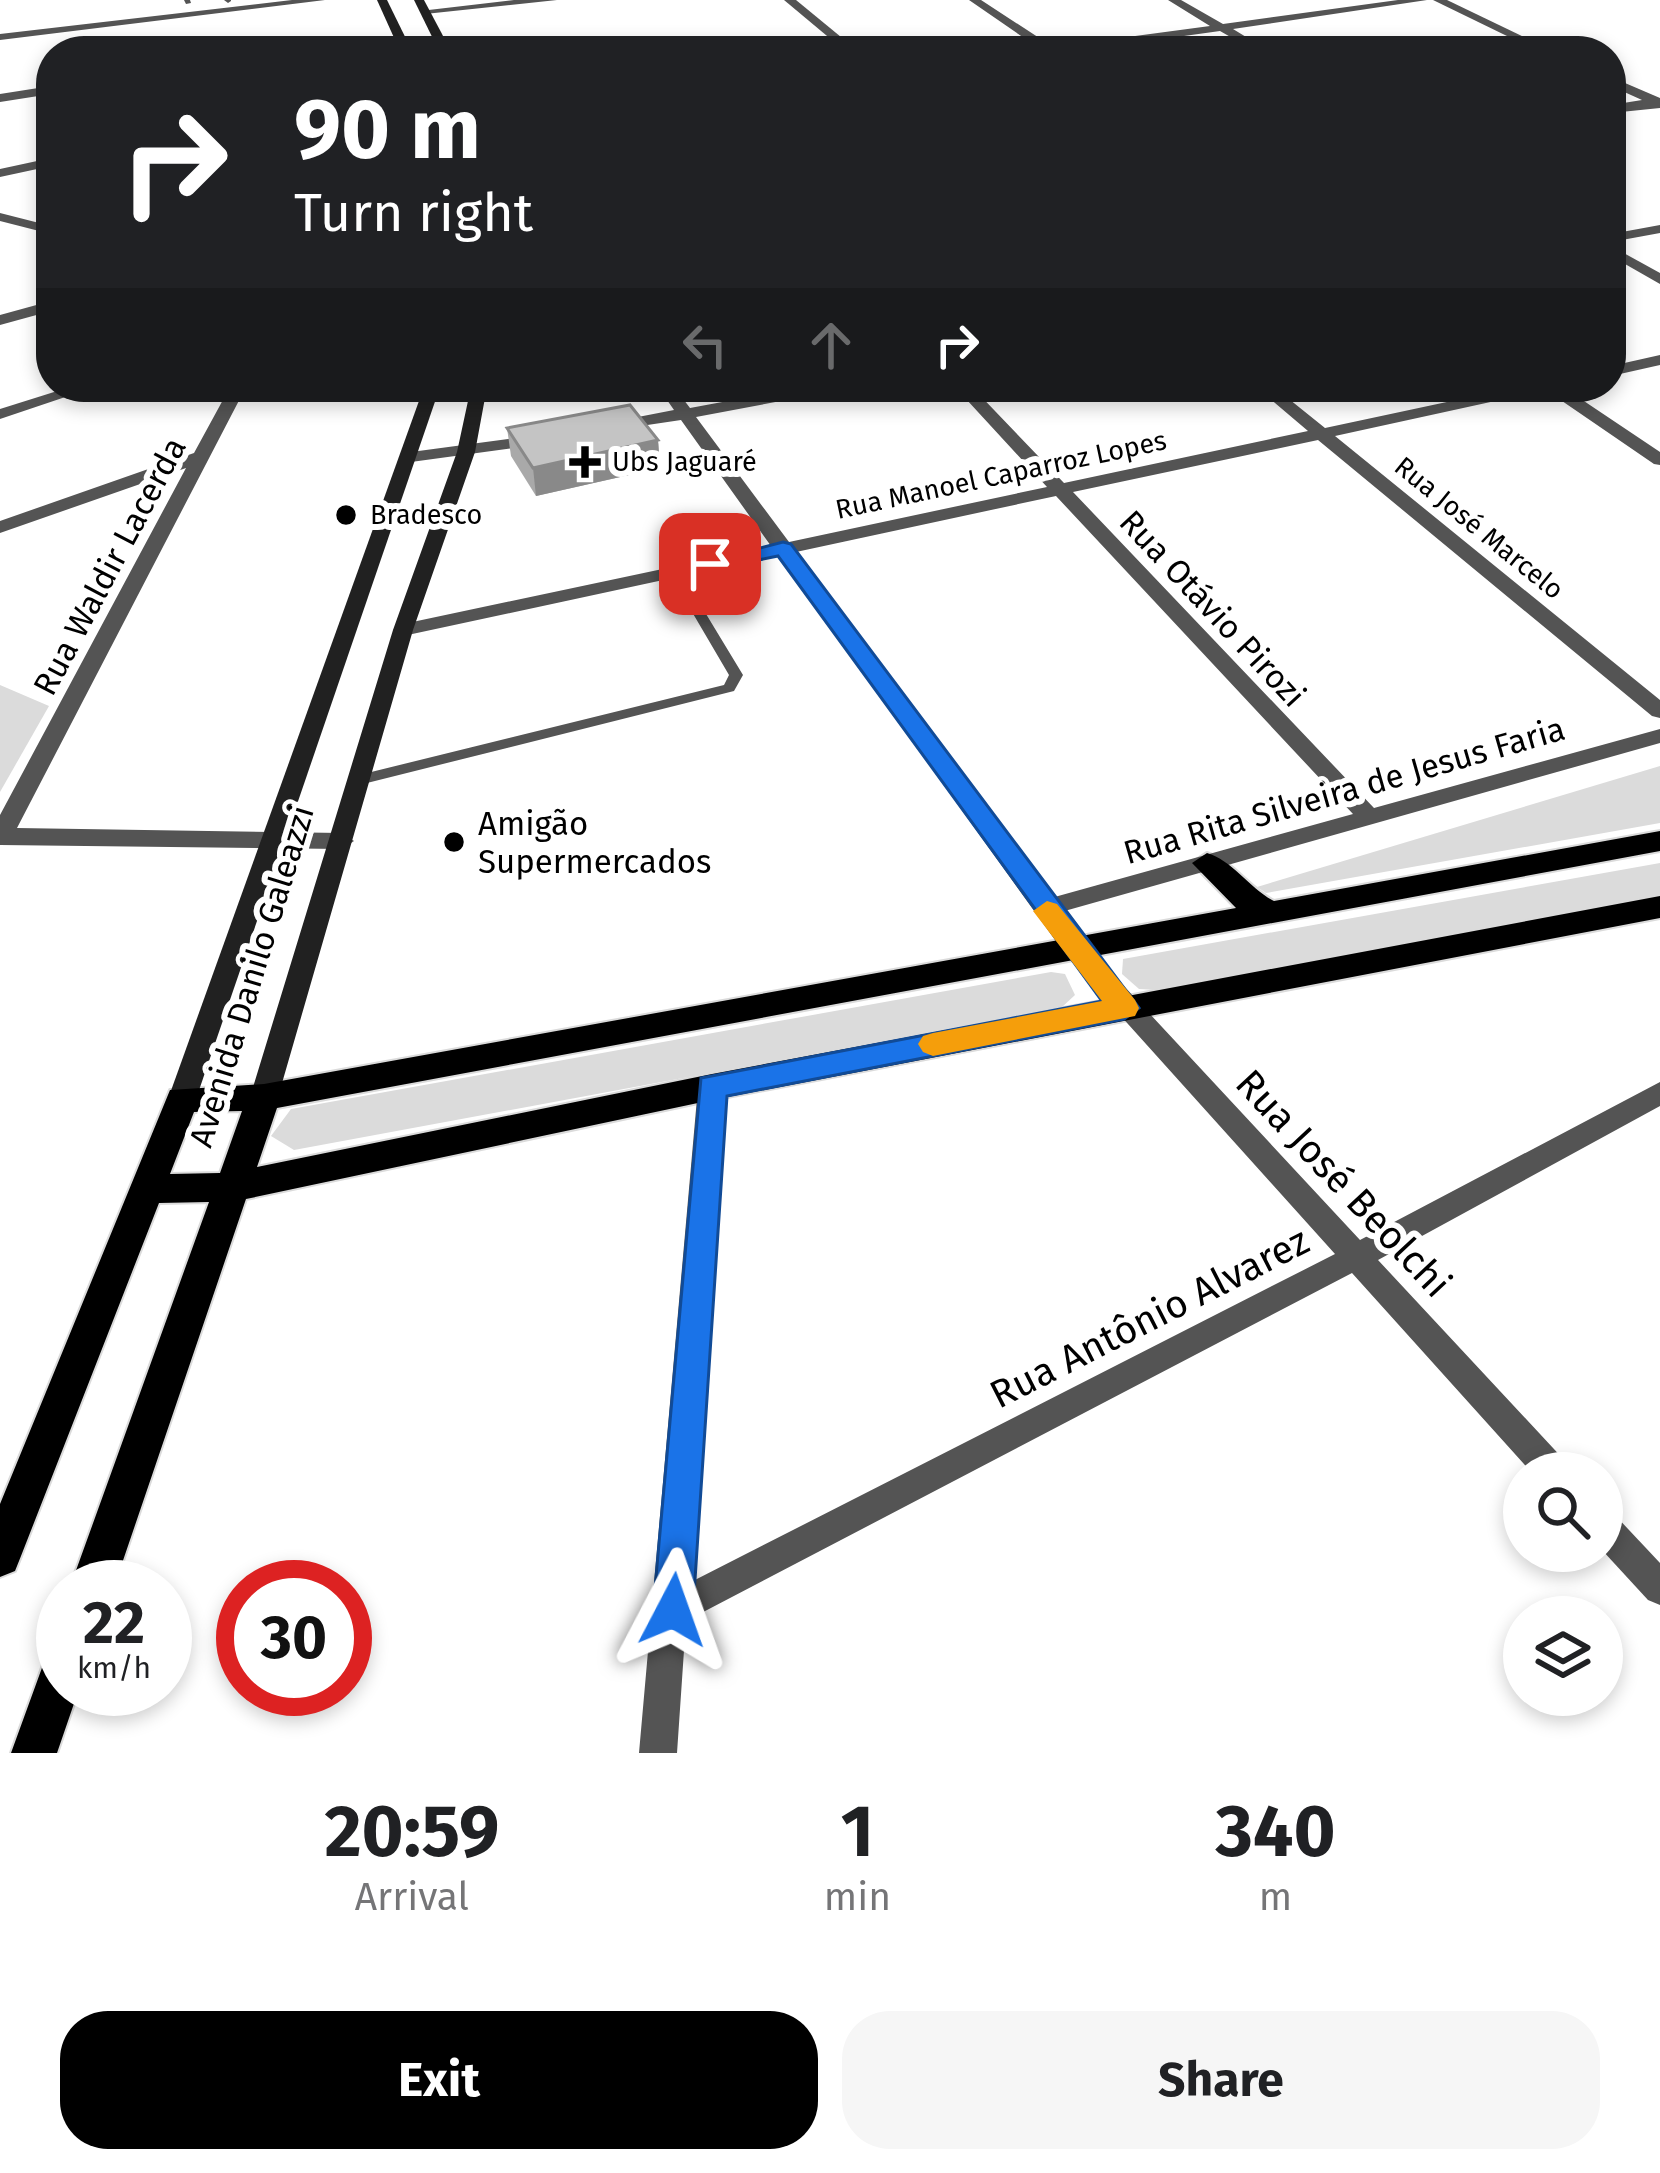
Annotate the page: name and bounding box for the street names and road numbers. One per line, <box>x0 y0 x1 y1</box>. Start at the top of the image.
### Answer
street label: Rua Manoel Caparroz Lopes <box>833 424 1169 526</box>
street label: Rua Waldir Lacerda <box>25 431 195 702</box>
street label: Rua José Marcelo <box>1388 450 1570 606</box>
street label: Rua Otávio Pirozi <box>1111 502 1314 715</box>
street label: Rua Rita Silveira de Jesus Faria <box>1119 709 1570 873</box>
street label: Avenida Danilo Galeazzi <box>181 801 323 1152</box>
street label: Rua José Beolchi <box>1226 1061 1460 1307</box>
street label: Rua Antônio Alvarez <box>982 1218 1316 1418</box>

